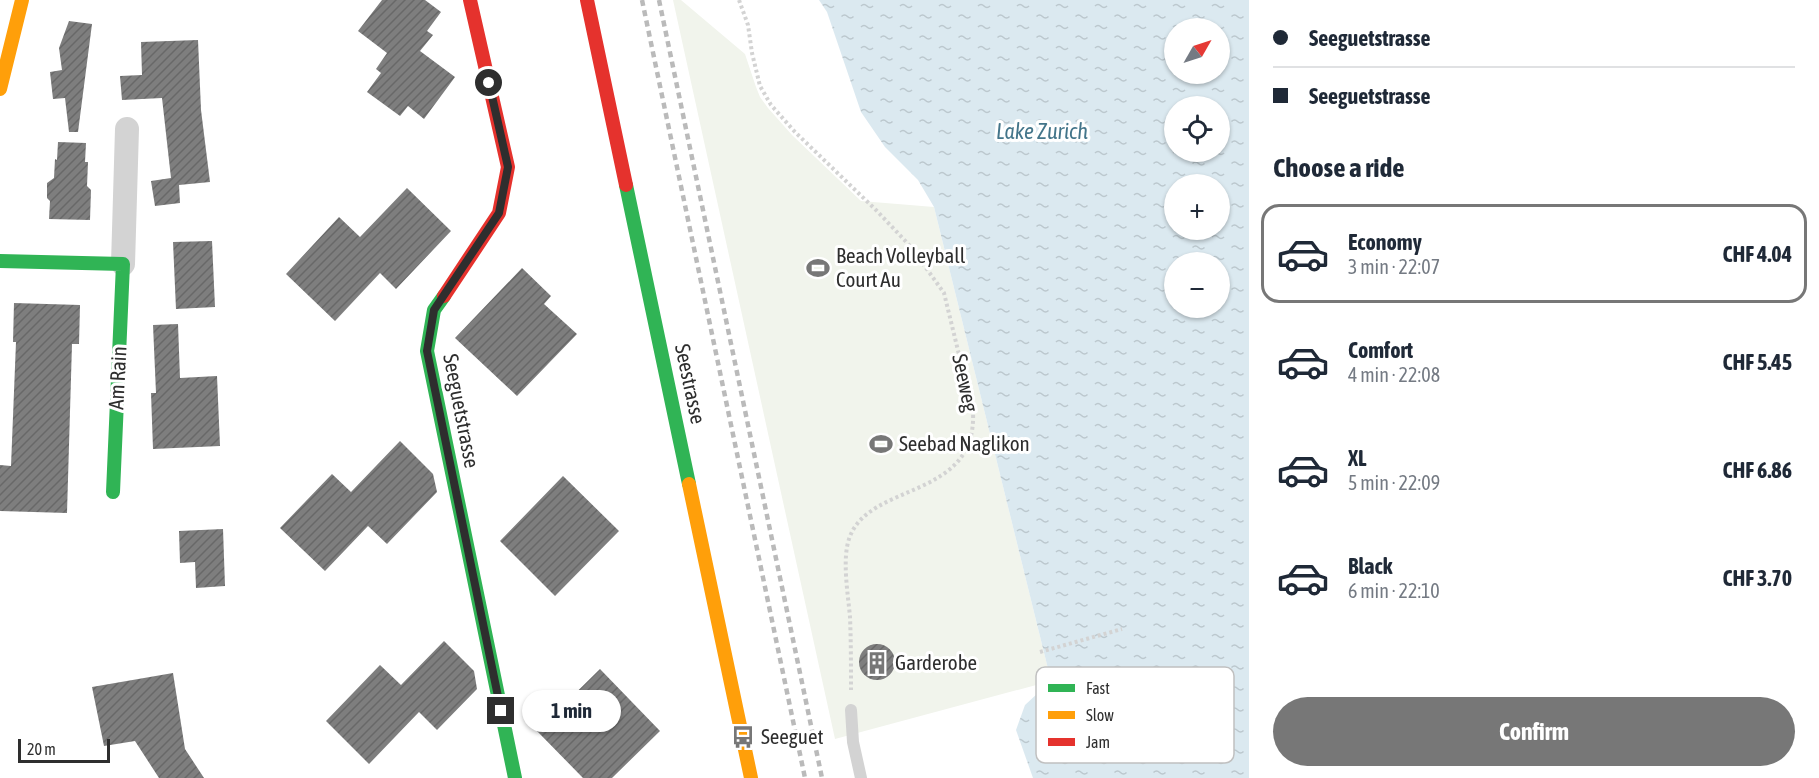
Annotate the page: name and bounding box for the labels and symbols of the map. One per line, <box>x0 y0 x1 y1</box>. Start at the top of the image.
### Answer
north arrow <box>1164 18 1230 84</box>
route start <box>475 69 502 96</box>
water label: Lake Zurich <box>996 118 1088 144</box>
place label: Beach Volleyball Court Au <box>836 243 966 291</box>
sports icon: Beach Volleyball Court Au <box>805 255 831 281</box>
street label: Seestrasse <box>671 342 711 426</box>
street label: Am Rain <box>103 346 131 410</box>
street label: Seeguetstrasse <box>439 352 485 470</box>
street label: Seeweg <box>948 352 984 414</box>
sports icon: Seebad Naglikon <box>868 431 894 457</box>
place label: Seebad Naglikon <box>899 431 1030 455</box>
building icon: Garderobe <box>864 650 890 676</box>
place label: Garderobe <box>895 650 977 674</box>
legend <box>1036 667 1234 763</box>
text: Fast <box>1086 679 1110 697</box>
callout: 1 min <box>522 690 621 732</box>
route end <box>487 697 514 724</box>
text: Slow <box>1086 706 1114 724</box>
bus stop icon: Seeguet <box>730 724 756 750</box>
place label: Seeguet <box>761 724 824 748</box>
text: Jam <box>1086 733 1110 751</box>
scale bar <box>18 736 110 764</box>

